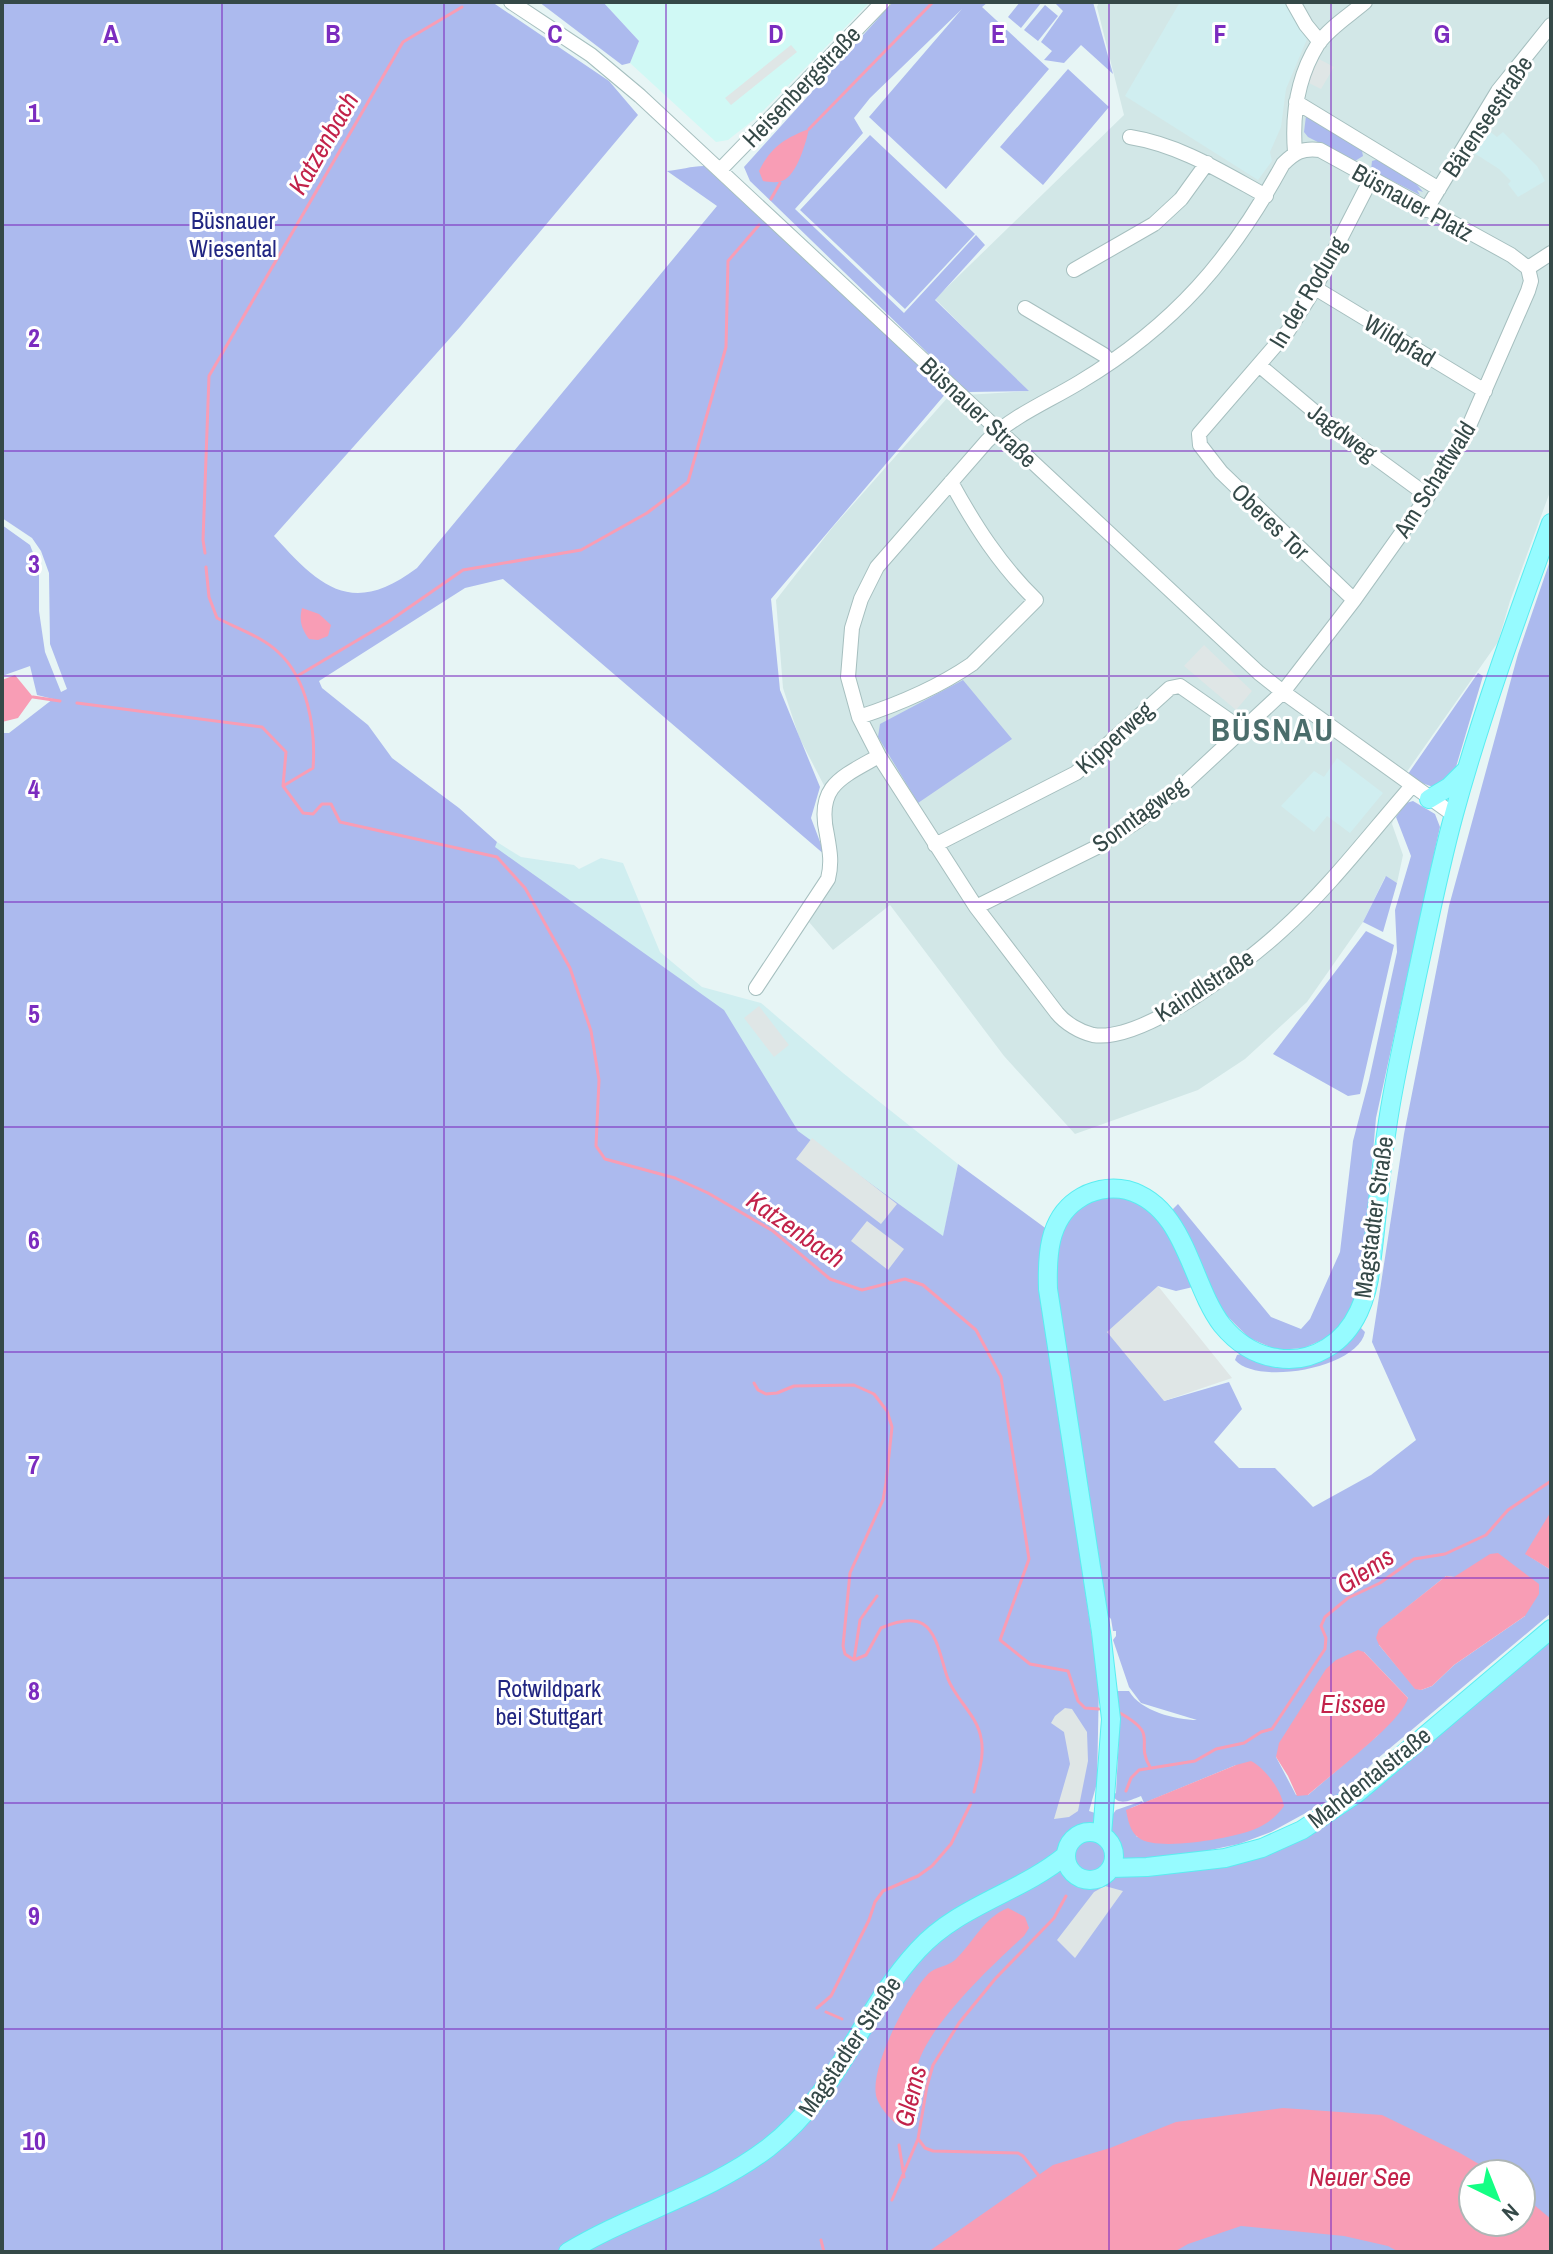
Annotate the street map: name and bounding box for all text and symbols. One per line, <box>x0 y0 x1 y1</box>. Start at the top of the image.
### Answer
text: A <box>103 16 119 51</box>
text: B <box>325 16 341 51</box>
text: C <box>547 16 563 51</box>
text: D <box>768 16 784 51</box>
text: E <box>991 16 1005 51</box>
text: F <box>1213 16 1227 51</box>
text: G <box>1434 16 1450 51</box>
street label: Heisenbergstraße <box>735 18 867 154</box>
street label: Bärenseestraße <box>1435 49 1539 183</box>
water label: Katzenbach <box>280 85 366 201</box>
text: 1 <box>28 95 40 130</box>
street label: Büsnauer Platz <box>1347 156 1479 248</box>
park label: Büsnauer Wiesental <box>189 204 277 264</box>
street label: In der Rodung <box>1261 230 1353 354</box>
street label: Wildpfad <box>1358 306 1442 374</box>
text: 2 <box>28 320 40 355</box>
street label: Büsnauer Straße <box>914 350 1044 474</box>
street label: Jagdweg <box>1302 396 1384 469</box>
street label: Am Schattwald <box>1385 415 1482 544</box>
street label: Oberes Tor <box>1225 476 1317 567</box>
text: 3 <box>28 546 40 581</box>
street label: Kipperweg <box>1068 694 1160 780</box>
district label: BÜSNAU <box>1211 708 1335 751</box>
street label: Sonntagweg <box>1085 769 1193 859</box>
text: 4 <box>28 771 40 806</box>
street label: Kaindlstraße <box>1148 941 1260 1029</box>
text: 5 <box>28 996 40 1031</box>
street label: Magstadter Straße <box>1346 1134 1400 1300</box>
water label: Katzenbach <box>740 1182 852 1276</box>
text: 6 <box>28 1222 40 1257</box>
text: 7 <box>28 1447 40 1482</box>
water label: Glems <box>1330 1539 1400 1601</box>
park label: Rotwildpark bei Stuttgart <box>495 1672 603 1732</box>
text: 8 <box>28 1673 40 1708</box>
water label: Eissee <box>1320 1686 1386 1721</box>
street label: Mahdentalstraße <box>1301 1719 1437 1835</box>
text: 9 <box>28 1898 40 1933</box>
street label: Magstadter Straße <box>790 1969 908 2123</box>
water label: Glems <box>886 2062 934 2130</box>
text: 10 <box>22 2123 46 2158</box>
north arrow <box>1457 2158 1537 2238</box>
water label: Neuer See <box>1309 2159 1411 2194</box>
text: N <box>1496 2197 1526 2228</box>

